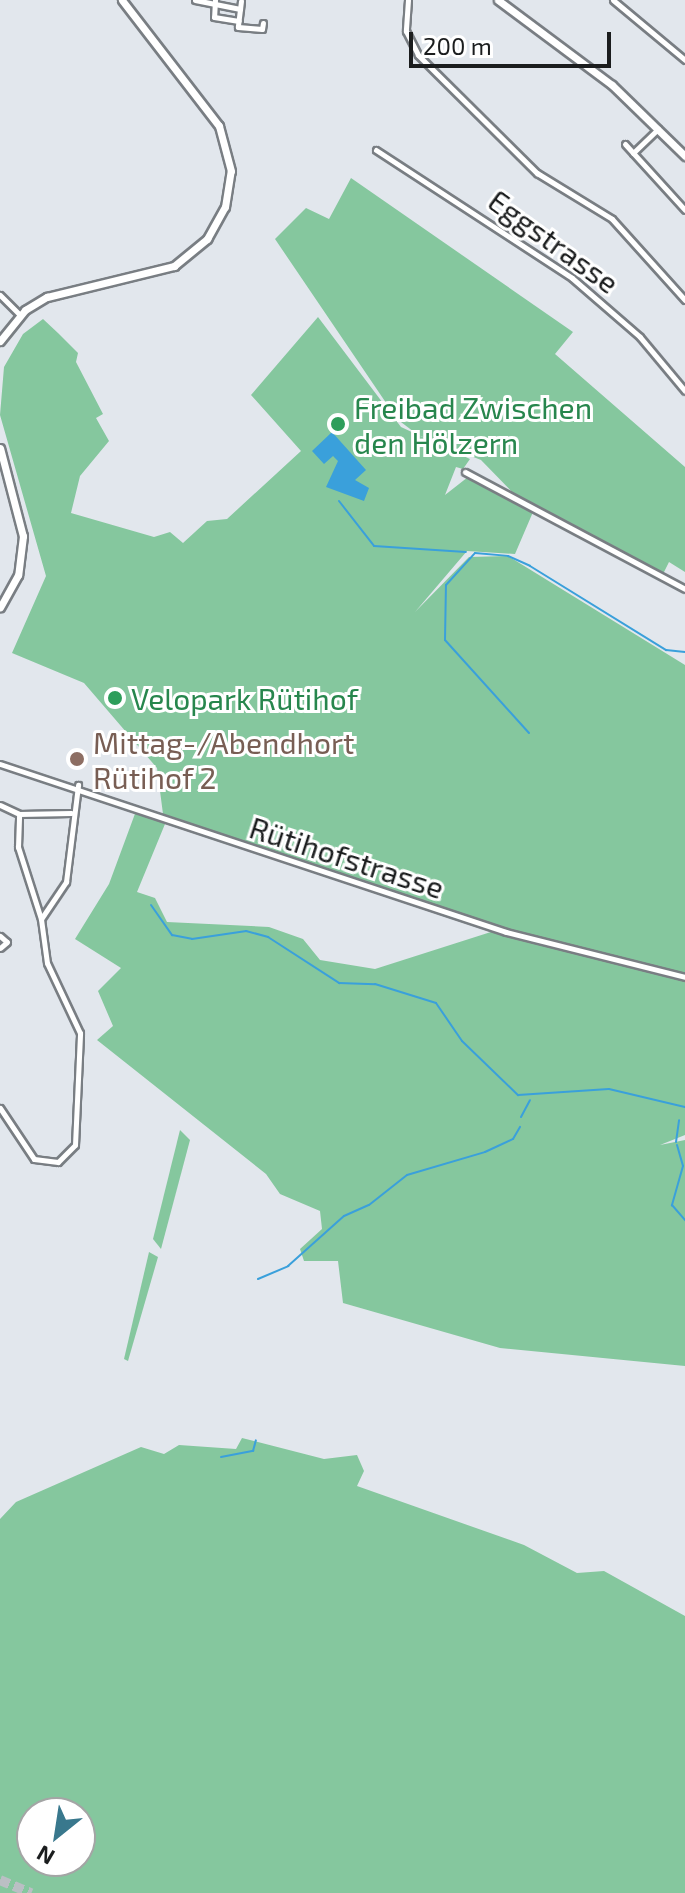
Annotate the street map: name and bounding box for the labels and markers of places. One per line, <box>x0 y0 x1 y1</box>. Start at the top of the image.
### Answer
place label: Freibad Zwischen den Hölzern <box>354 389 592 460</box>
marker: Freibad Zwischen den Hölzern <box>329 415 347 433</box>
place label: Velopark Rütihof <box>131 680 358 716</box>
marker: Velopark Rütihof <box>106 689 124 707</box>
place label: Mittag-/Abendhort Rütihof 2 <box>93 724 355 794</box>
marker: Mittag-/Abendhort Rütihof 2 <box>68 750 86 768</box>

